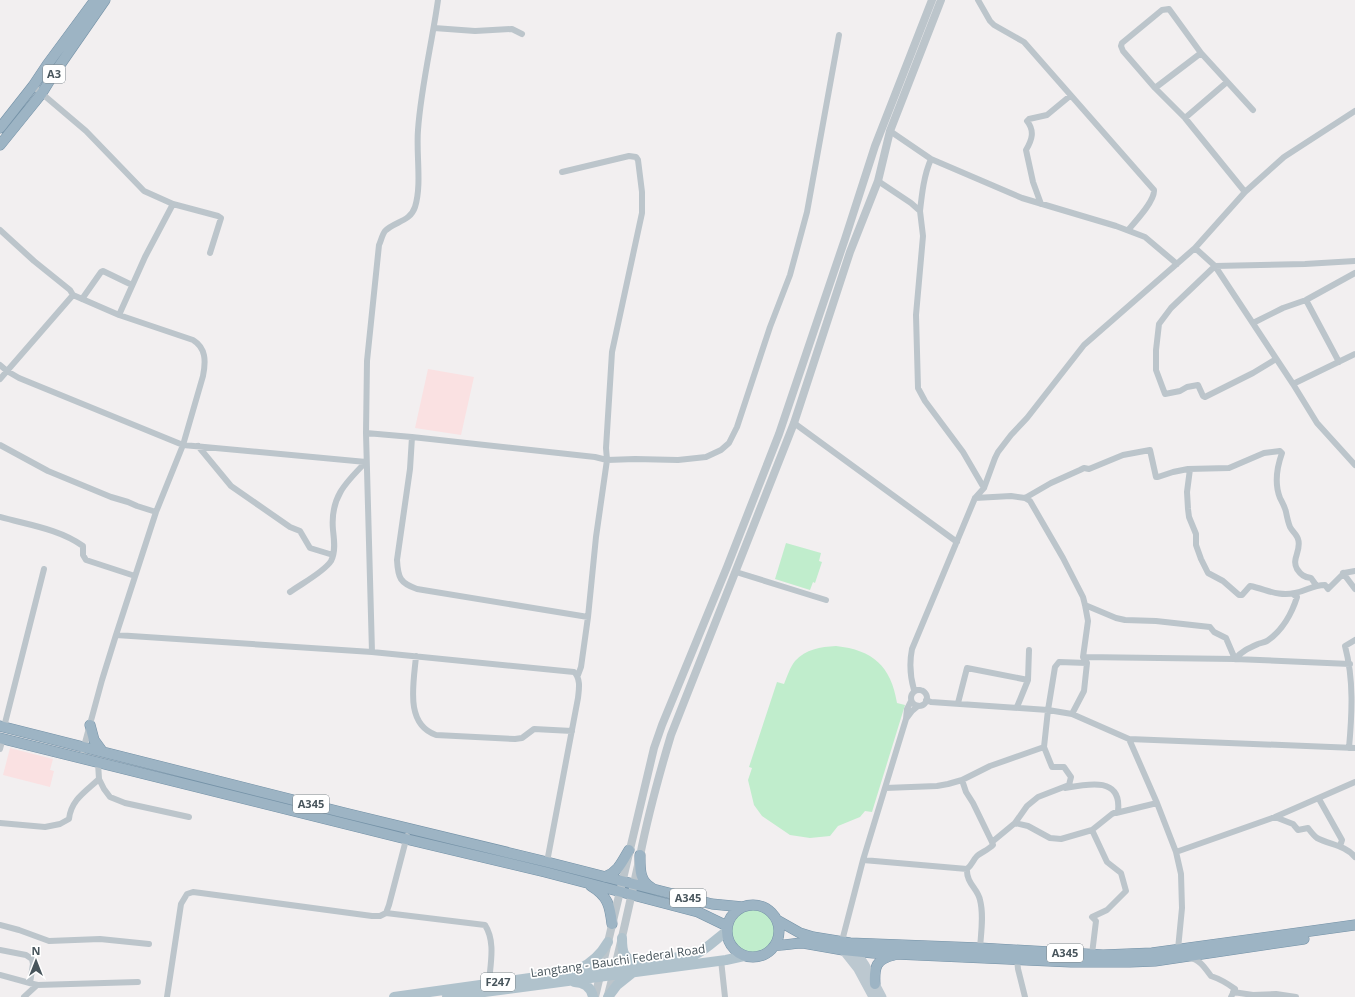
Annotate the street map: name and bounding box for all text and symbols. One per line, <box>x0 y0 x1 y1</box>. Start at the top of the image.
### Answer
road number: A3 <box>43 65 65 83</box>
road number: A345 <box>293 795 329 813</box>
road number: A345 <box>670 889 706 907</box>
street label: Langtang - Bauchi Federal Road <box>530 940 706 981</box>
north arrow <box>16 941 56 981</box>
text: N <box>32 943 40 958</box>
road number: A345 <box>1047 944 1083 962</box>
road number: F247 <box>481 973 515 991</box>

